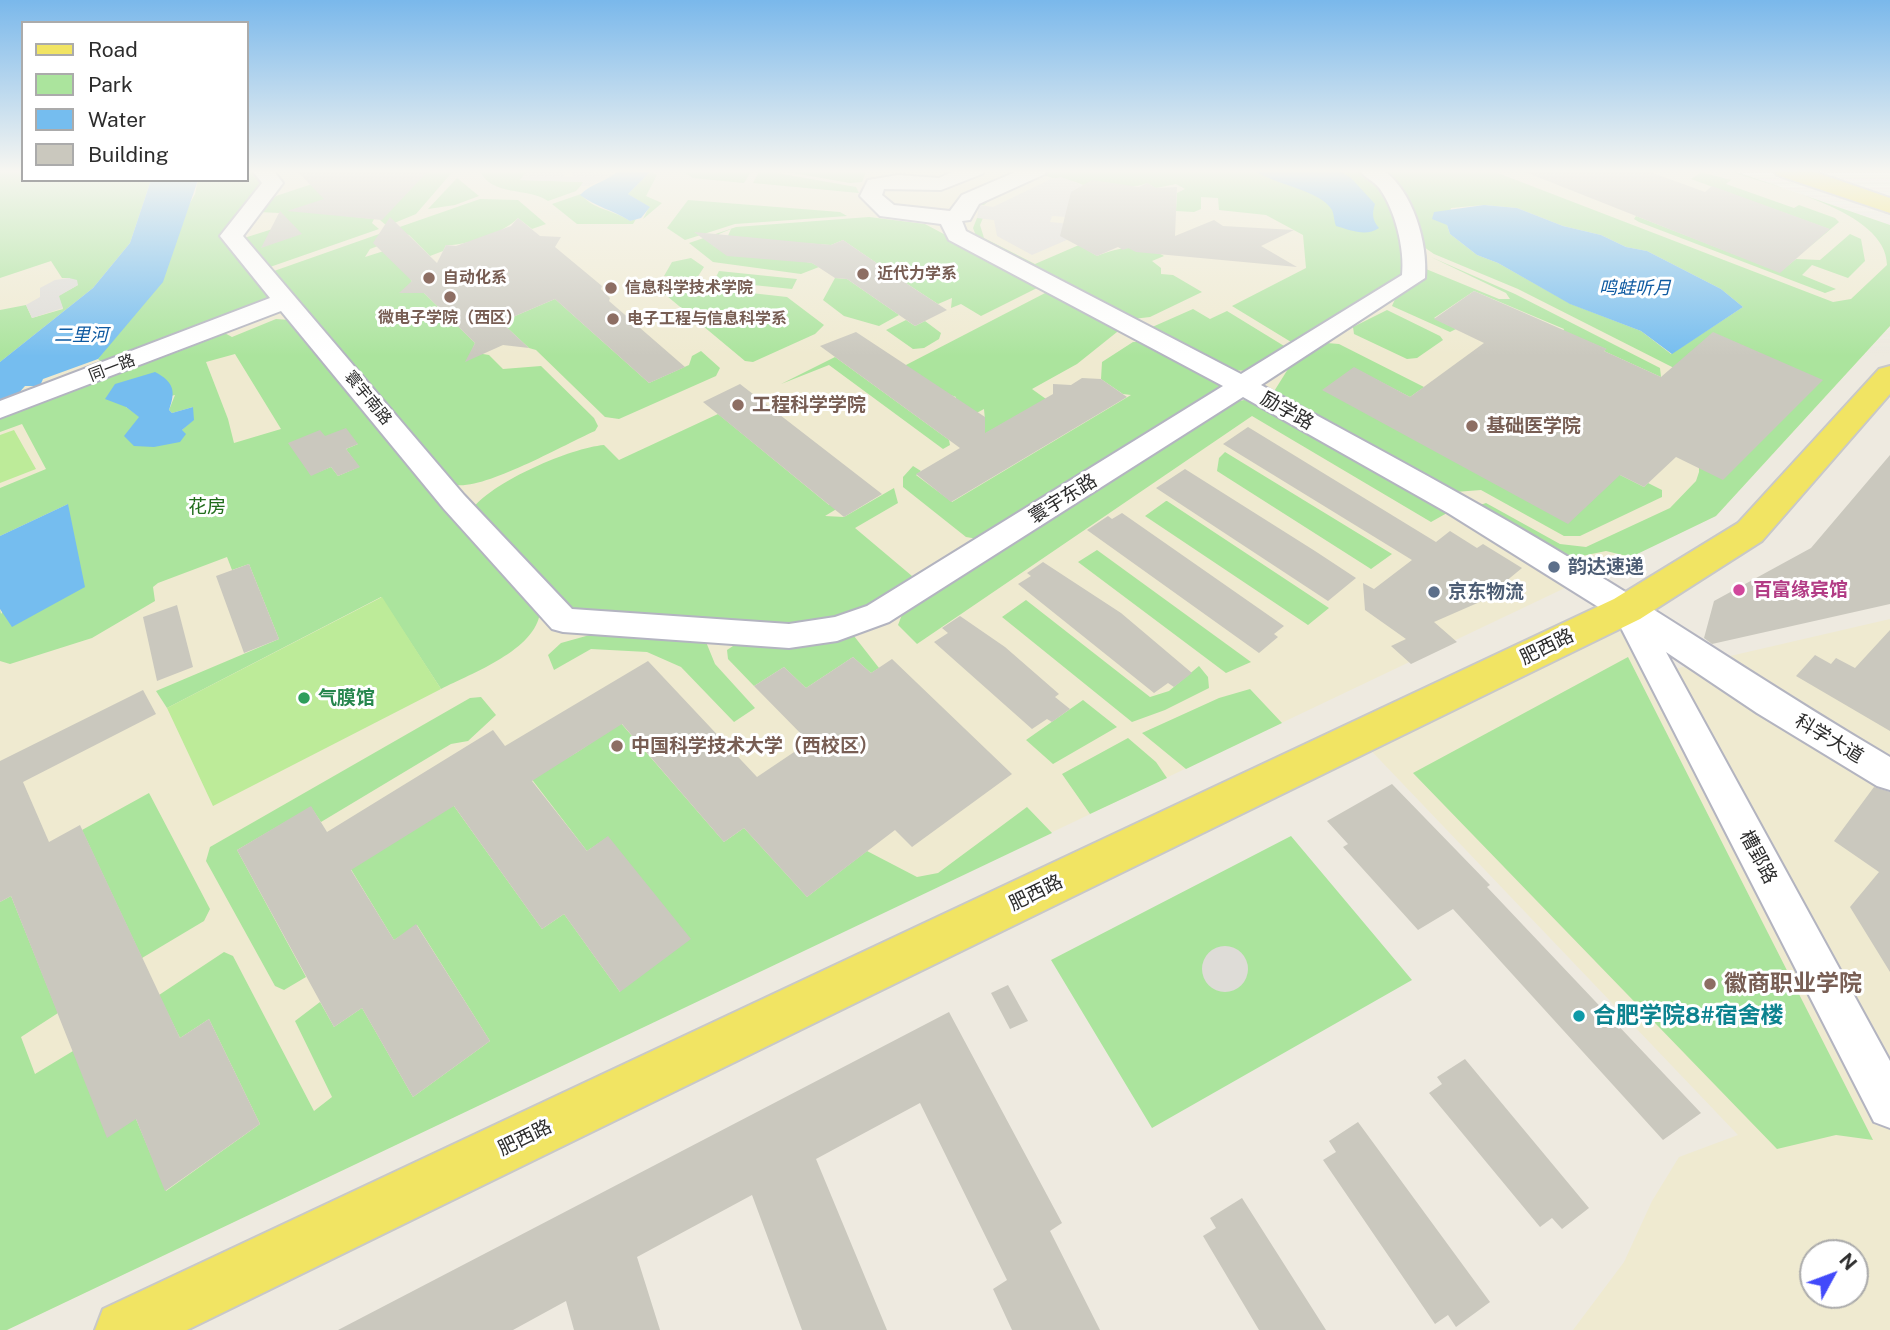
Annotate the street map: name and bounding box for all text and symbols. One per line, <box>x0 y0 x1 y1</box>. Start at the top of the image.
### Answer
legend <box>21 21 248 182</box>
text: Road <box>88 37 138 62</box>
text: Park <box>88 72 133 97</box>
text: Water <box>88 107 146 132</box>
text: Building <box>88 142 169 167</box>
place label: 近代力学系 <box>877 264 957 284</box>
marker: 近代力学系 <box>855 266 871 282</box>
place label: 自动化系 <box>443 268 507 288</box>
marker: 自动化系 <box>421 270 437 286</box>
water label: 鸣蛙听月 <box>1599 277 1671 299</box>
place label: 信息科学技术学院 <box>625 278 753 298</box>
marker: 信息科学技术学院 <box>603 280 619 296</box>
marker: 微电子学院（西区） <box>442 289 458 305</box>
place label: 微电子学院（西区） <box>378 308 522 328</box>
place label: 电子工程与信息科学系 <box>627 309 787 329</box>
marker: 电子工程与信息科学系 <box>605 311 621 327</box>
water label: 二里河 <box>54 324 108 346</box>
street label: 同一路 <box>86 350 138 386</box>
street label: 寰宇南路 <box>340 367 396 429</box>
street label: 励学路 <box>1257 387 1317 435</box>
place label: 工程科学学院 <box>752 394 866 416</box>
marker: 工程科学学院 <box>730 397 746 413</box>
place label: 基础医学院 <box>1486 415 1581 437</box>
marker: 基础医学院 <box>1464 418 1480 434</box>
street label: 寰宇东路 <box>1025 469 1101 529</box>
park label: 花房 <box>188 496 226 518</box>
place label: 韵达速递 <box>1568 556 1644 578</box>
marker: 韵达速递 <box>1546 559 1562 575</box>
place label: 百富缘宾馆 <box>1753 579 1848 601</box>
place label: 京东物流 <box>1448 581 1524 603</box>
marker: 百富缘宾馆 <box>1731 582 1747 598</box>
marker: 京东物流 <box>1426 584 1442 600</box>
street label: 肥西路 <box>1516 624 1578 670</box>
place label: 气膜馆 <box>318 687 375 709</box>
marker: 气膜馆 <box>296 690 312 706</box>
street label: 科学大道 <box>1791 710 1867 768</box>
place label: 中国科学技术大学（西校区） <box>631 735 878 757</box>
marker: 中国科学技术大学（西校区） <box>609 738 625 754</box>
street label: 槽郢路 <box>1735 826 1781 888</box>
street label: 肥西路 <box>1005 870 1067 916</box>
place label: 徽商职业学院 <box>1724 970 1862 998</box>
marker: 徽商职业学院 <box>1702 976 1718 992</box>
place label: 合肥学院8#宿舍楼 <box>1593 1002 1784 1030</box>
marker: 合肥学院8#宿舍楼 <box>1571 1008 1587 1024</box>
street label: 肥西路 <box>494 1115 556 1161</box>
north arrow <box>1799 1239 1869 1309</box>
text: N <box>1835 1249 1862 1274</box>

